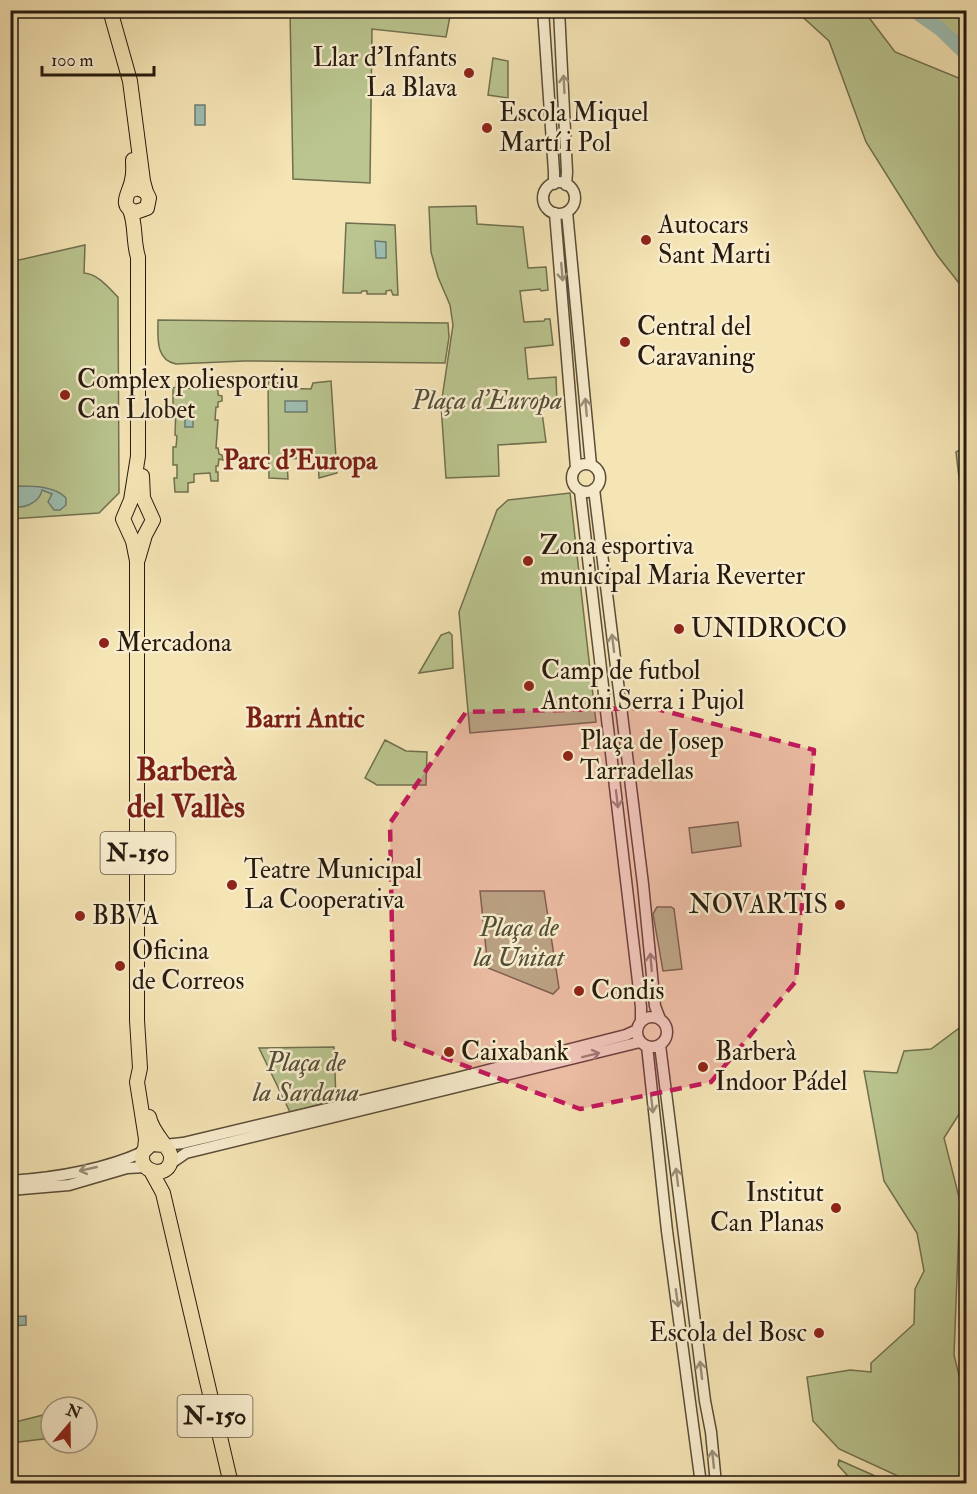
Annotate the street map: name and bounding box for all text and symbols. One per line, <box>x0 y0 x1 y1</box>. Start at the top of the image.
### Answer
scale bar <box>42 39 154 77</box>
place label: Llar d'Infants La Blava <box>313 42 457 104</box>
text: 100 m <box>51 49 94 72</box>
marker: Llar d'Infants La Blava <box>462 66 476 80</box>
one-way arrow <box>558 75 569 95</box>
place label: Escola Miquel Martí i Pol <box>499 97 649 159</box>
marker: Escola Miquel Martí i Pol <box>480 121 494 135</box>
place label: Autocars Sant Marti <box>657 209 771 271</box>
marker: Autocars Sant Marti <box>639 233 653 247</box>
one-way arrow <box>556 261 567 281</box>
place label: Central del Caravaning <box>637 311 756 373</box>
marker: Central del Caravaning <box>618 335 632 349</box>
place label: Complex poliesportiu Can Llobet <box>77 364 299 426</box>
park label: Plaça d'Europa <box>411 385 562 417</box>
marker: Complex poliesportiu Can Llobet <box>58 388 72 402</box>
one-way arrow <box>580 398 591 418</box>
district label: Parc d'Europa <box>223 444 378 478</box>
place label: Zona esportiva municipal Maria Reverter <box>540 530 805 593</box>
marker: Zona esportiva municipal Maria Reverter <box>521 554 535 568</box>
place label: UNIDROCO <box>691 613 847 645</box>
marker: UNIDROCO <box>672 622 686 636</box>
place label: Mercadona <box>116 627 232 659</box>
one-way arrow <box>608 633 619 653</box>
marker: Mercadona <box>97 636 111 650</box>
place label: Camp de futbol Antoni Serra i Pujol <box>540 655 745 717</box>
marker: Camp de futbol Antoni Serra i Pujol <box>522 679 536 693</box>
district label: Barri Antic <box>245 702 365 735</box>
place label: Plaça de Josep Tarradellas <box>580 725 724 787</box>
marker: Plaça de Josep Tarradellas <box>561 749 575 763</box>
district label: Barberà del Vallès <box>127 750 245 827</box>
one-way arrow <box>611 789 622 809</box>
road number: N-150 <box>100 832 176 874</box>
place label: Teatre Municipal La Cooperativa <box>244 854 423 917</box>
marker: Teatre Municipal La Cooperativa <box>225 878 239 892</box>
place label: NOVARTIS <box>689 889 828 921</box>
marker: NOVARTIS <box>833 898 847 912</box>
place label: BBVA <box>92 900 160 932</box>
marker: BBVA <box>73 909 87 923</box>
park label: Plaça de la Unitat <box>473 912 566 974</box>
place label: Oficina de Correos <box>132 935 244 997</box>
one-way arrow <box>645 952 656 972</box>
marker: Oficina de Correos <box>113 959 127 973</box>
place label: Condis <box>591 975 665 1007</box>
marker: Condis <box>572 984 586 998</box>
place label: Caixabank <box>461 1036 570 1068</box>
place label: Barberà Indoor Pádel <box>715 1036 848 1098</box>
marker: Caixabank <box>442 1045 456 1059</box>
park label: Plaça de la Sardana <box>252 1047 359 1109</box>
one-way arrow <box>581 1048 600 1060</box>
marker: Barberà Indoor Pádel <box>696 1060 710 1074</box>
one-way arrow <box>647 1094 658 1114</box>
one-way arrow <box>78 1163 97 1175</box>
one-way arrow <box>671 1167 682 1187</box>
place label: Institut Can Planas <box>710 1177 824 1239</box>
marker: Institut Can Planas <box>829 1201 843 1215</box>
one-way arrow <box>671 1287 682 1307</box>
place label: Escola del Bosc <box>649 1317 807 1349</box>
marker: Escola del Bosc <box>812 1326 826 1340</box>
one-way arrow <box>696 1361 707 1381</box>
north arrow <box>39 1395 99 1455</box>
road number: N-150 <box>178 1395 252 1437</box>
text: N <box>63 1400 85 1424</box>
one-way arrow <box>707 1450 718 1470</box>

